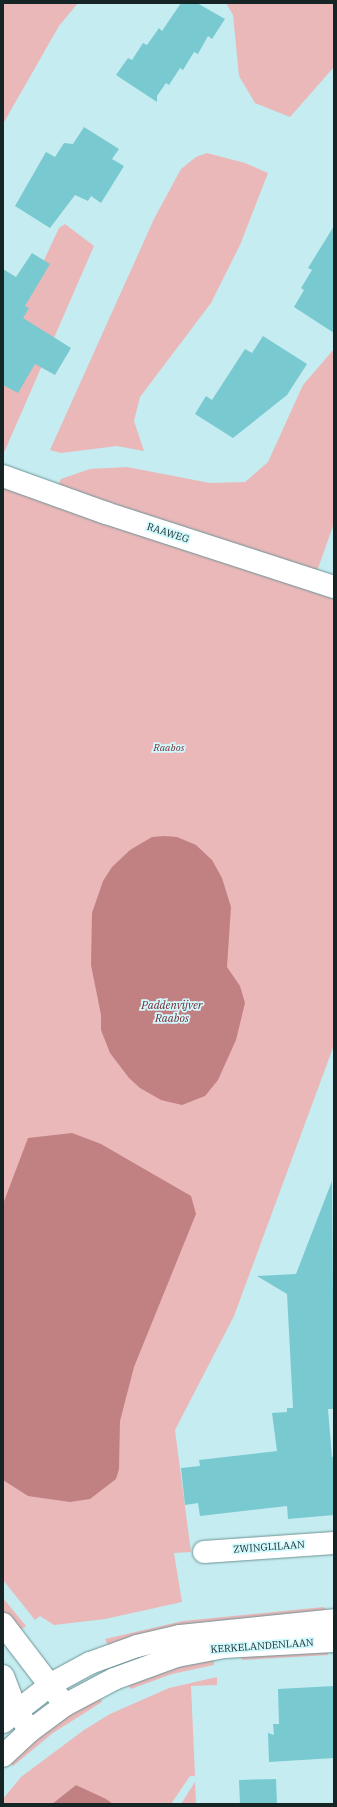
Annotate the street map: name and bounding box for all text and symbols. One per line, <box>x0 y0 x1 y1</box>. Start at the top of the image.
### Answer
street label: RAAWEG <box>145 521 191 545</box>
park label: Raabos <box>154 742 184 754</box>
water label: Paddenvijver Raabos <box>141 999 203 1025</box>
street label: ZWINGLILAAN <box>233 1539 305 1555</box>
street label: KERKELANDENLAAN <box>210 1636 314 1656</box>

